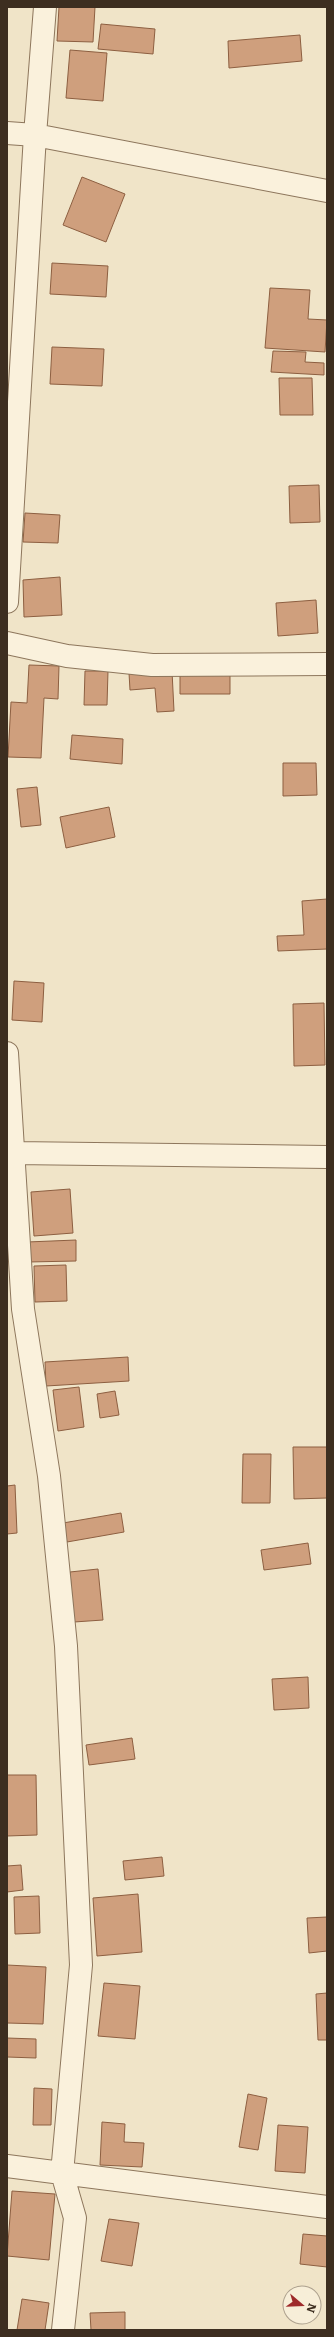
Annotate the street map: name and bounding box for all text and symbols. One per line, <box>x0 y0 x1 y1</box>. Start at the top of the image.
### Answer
north arrow <box>282 2285 322 2325</box>
text: N <box>303 2302 321 2316</box>

